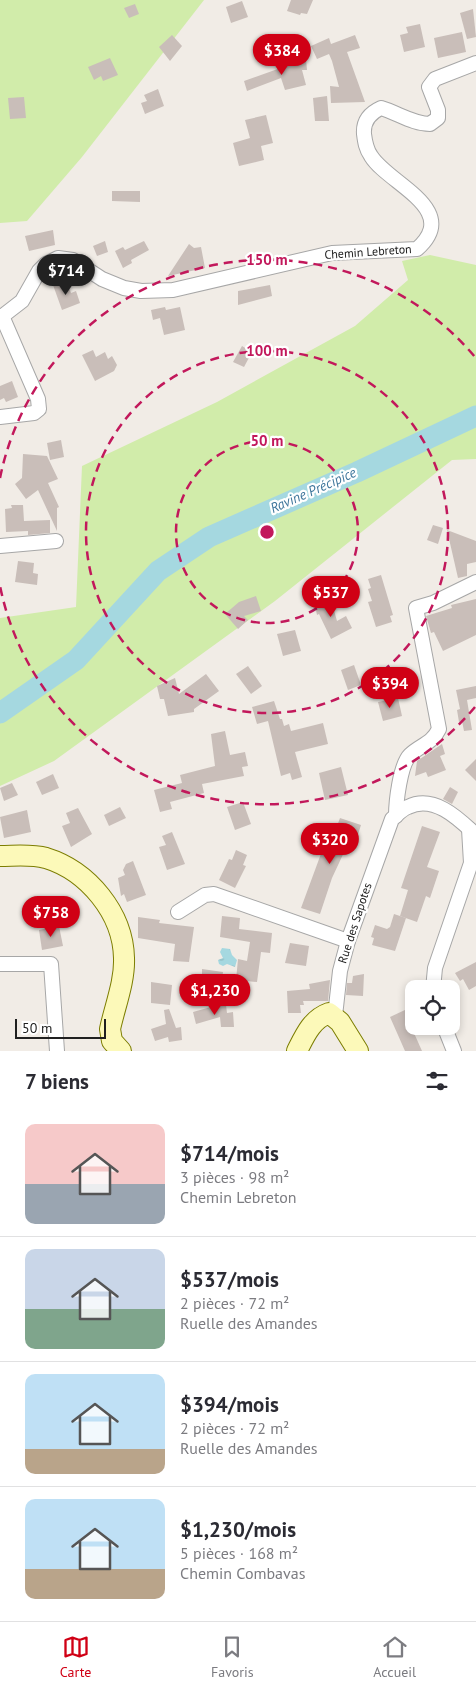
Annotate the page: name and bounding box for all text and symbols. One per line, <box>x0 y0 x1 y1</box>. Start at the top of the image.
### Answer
pin: $384 <box>252 34 312 76</box>
text: $384 <box>264 40 300 60</box>
street label: Chemin Lebreton <box>324 241 412 262</box>
text: 150 m <box>246 250 288 269</box>
pin: $714 <box>36 254 96 296</box>
text: $714 <box>48 260 84 280</box>
text: 100 m <box>246 341 288 360</box>
text: 50 m <box>251 431 283 450</box>
water label: Ravine Précipice <box>267 463 359 517</box>
centre of rings <box>258 523 276 541</box>
pin: $537 <box>301 576 361 618</box>
text: $537 <box>313 582 349 602</box>
pin: $394 <box>360 666 420 709</box>
text: $394 <box>372 673 408 693</box>
pin: $320 <box>300 822 360 865</box>
text: $320 <box>312 829 348 849</box>
street label: Rue des Sapotes <box>334 881 375 965</box>
pin: $758 <box>21 896 81 938</box>
text: $758 <box>33 902 69 922</box>
pin: $1,230 <box>174 974 256 1016</box>
text: $1,230 <box>190 980 240 1000</box>
map controls <box>405 980 460 1035</box>
button: locate <box>405 980 460 1035</box>
scale bar <box>15 1016 106 1039</box>
text: 50 m <box>22 1019 52 1037</box>
icon: filters <box>423 1067 451 1095</box>
text: 7 biens <box>25 1068 89 1095</box>
text: $714/mois <box>180 1140 279 1167</box>
icon: home <box>65 1144 125 1204</box>
text: 3 pièces · 98 m² <box>180 1167 289 1187</box>
text: Chemin Lebreton <box>180 1187 297 1207</box>
text: $537/mois <box>180 1266 279 1293</box>
icon: home <box>65 1269 125 1329</box>
text: 2 pièces · 72 m² <box>180 1293 289 1313</box>
text: Ruelle des Amandes <box>180 1313 318 1333</box>
text: $394/mois <box>180 1391 279 1418</box>
icon: home <box>65 1394 125 1454</box>
text: 2 pièces · 72 m² <box>180 1418 289 1438</box>
text: Ruelle des Amandes <box>180 1438 318 1458</box>
text: $1,230/mois <box>180 1516 296 1543</box>
icon: home <box>65 1519 125 1579</box>
text: 5 pièces · 168 m² <box>180 1543 298 1563</box>
text: Chemin Combavas <box>180 1563 305 1583</box>
tab: Carte <box>60 1633 91 1681</box>
tab: Favoris <box>211 1633 254 1681</box>
tab: Accueil <box>373 1633 416 1681</box>

